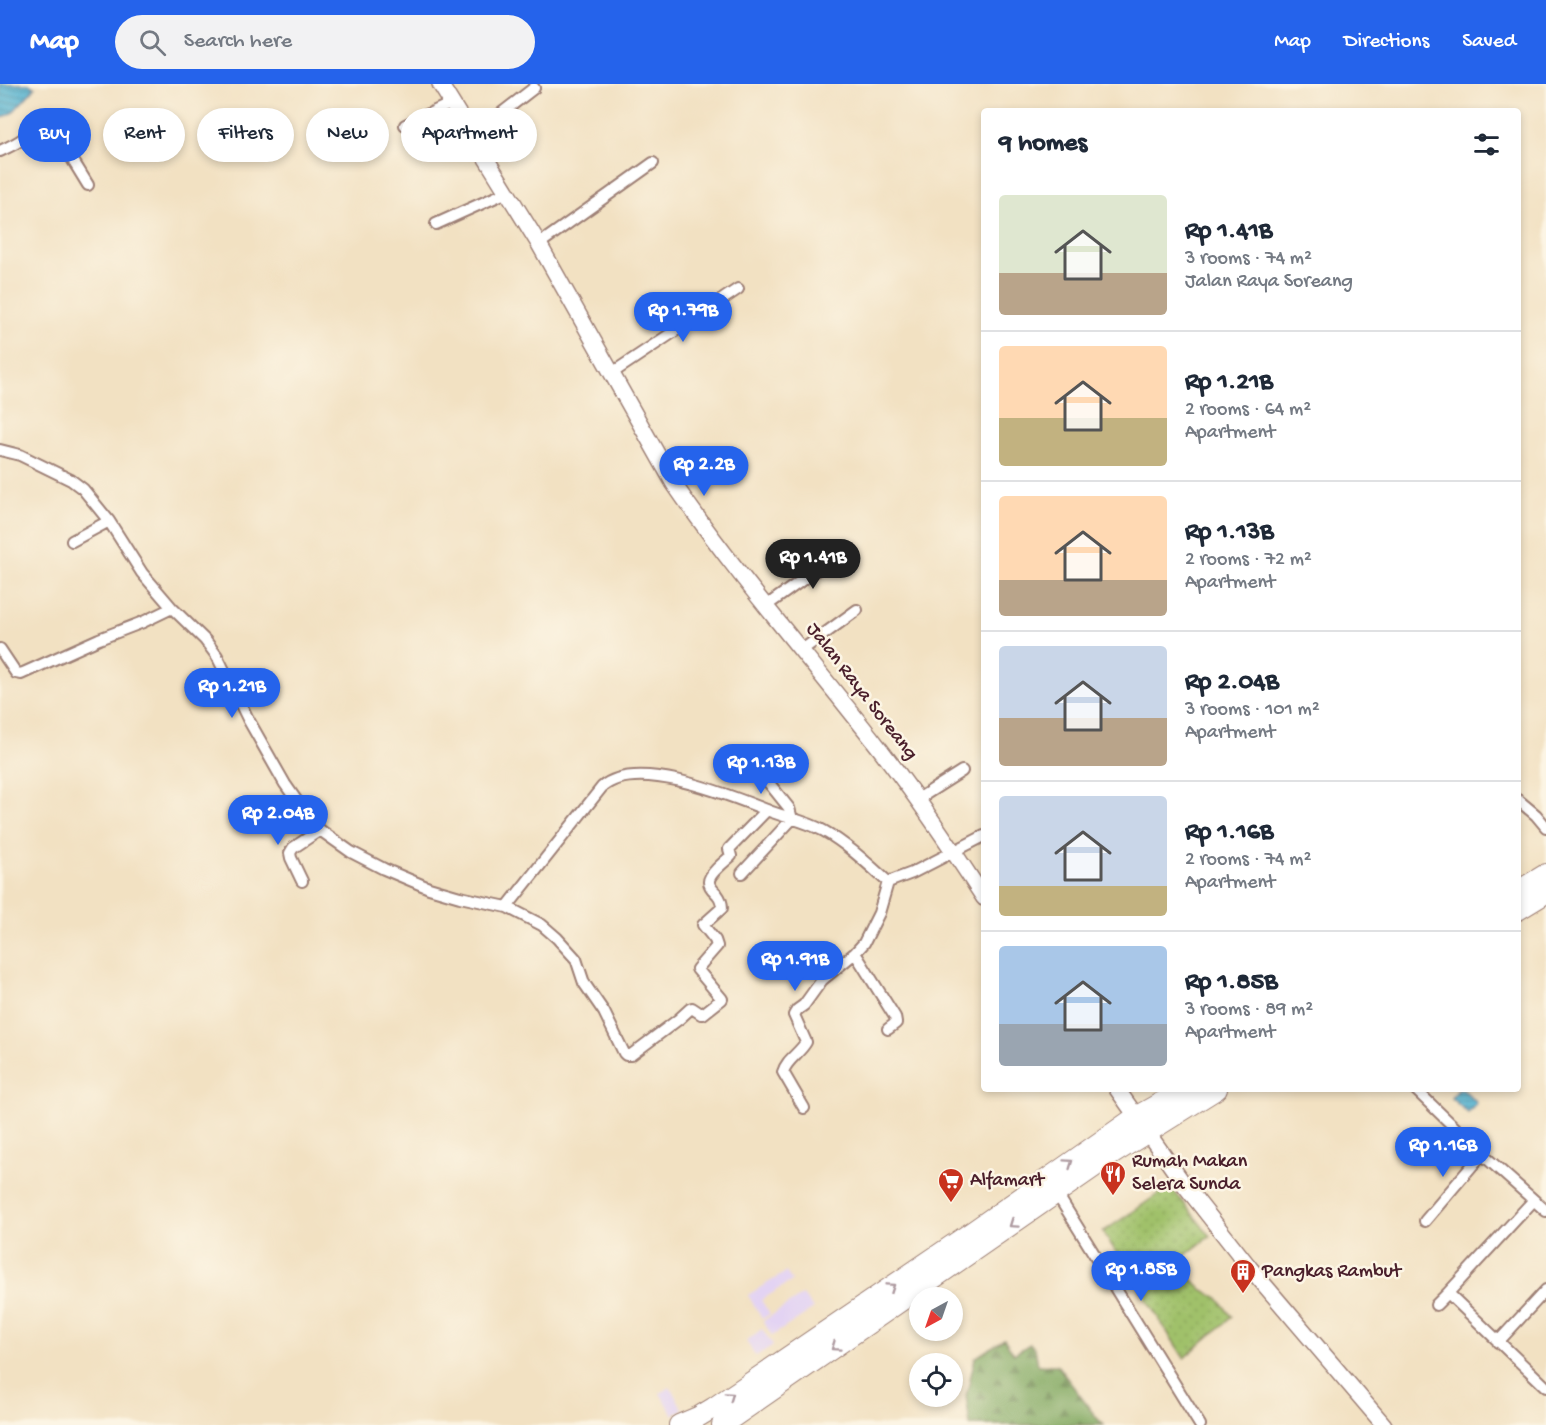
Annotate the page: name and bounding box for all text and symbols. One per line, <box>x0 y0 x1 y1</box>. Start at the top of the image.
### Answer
search box <box>115 15 535 69</box>
text: Map <box>30 26 79 59</box>
icon: search <box>136 26 169 59</box>
text: Search here <box>184 29 292 55</box>
text: Map <box>1274 30 1311 55</box>
text: Directions <box>1344 30 1429 55</box>
text: Saved <box>1462 30 1516 55</box>
chip: Buy <box>18 108 91 162</box>
chip: Rent <box>103 108 185 162</box>
chip: Filters <box>197 108 294 162</box>
chip: New <box>306 108 389 162</box>
chip: Apartment <box>401 108 537 162</box>
icon: filters <box>1470 128 1503 161</box>
text: 9 homes <box>999 129 1087 160</box>
text: Rp 1.41B <box>1185 217 1272 248</box>
icon: home <box>1047 219 1119 291</box>
text: 3 rooms · 74 m² <box>1185 248 1312 271</box>
text: Jalan Raya Soreang <box>1185 271 1353 294</box>
pin: Rp 1.79B <box>621 292 745 343</box>
text: Rp 1.79B <box>648 300 718 323</box>
text: Rp 1.21B <box>1185 368 1273 399</box>
icon: home <box>1047 370 1119 442</box>
text: 2 rooms · 64 m² <box>1185 399 1311 422</box>
text: Apartment <box>1185 422 1275 445</box>
pin: Rp 2.2B <box>649 446 759 497</box>
text: Rp 2.2B <box>673 454 735 477</box>
text: Rp 1.13B <box>1185 518 1274 549</box>
icon: home <box>1047 520 1119 592</box>
pin: Rp 1.41B <box>751 539 875 590</box>
text: Rp 1.41B <box>779 547 847 570</box>
text: 2 rooms · 72 m² <box>1185 549 1312 572</box>
text: Apartment <box>1185 572 1275 595</box>
street label: Jalan Raya Soreang <box>800 619 922 765</box>
pin: Rp 1.21B <box>170 668 294 719</box>
text: Rp 2.04B <box>1185 668 1279 699</box>
icon: home <box>1047 670 1119 742</box>
text: Rp 1.21B <box>198 676 266 699</box>
text: 3 rooms · 101 m² <box>1185 699 1320 722</box>
text: Apartment <box>1185 722 1275 745</box>
pin: Rp 1.13B <box>699 744 823 795</box>
text: Rp 1.13B <box>727 752 795 775</box>
pin: Rp 2.04B <box>216 795 340 846</box>
text: Rp 2.04B <box>242 803 314 826</box>
text: Rp 1.16B <box>1185 818 1273 849</box>
icon: home <box>1047 820 1119 892</box>
text: 2 rooms · 74 m² <box>1185 849 1311 872</box>
text: Apartment <box>1185 872 1275 895</box>
pin: Rp 1.91B <box>733 941 857 992</box>
text: Rp 1.91B <box>761 949 829 972</box>
text: Rp 1.85B <box>1185 968 1277 999</box>
icon: home <box>1047 970 1119 1042</box>
text: 3 rooms · 89 m² <box>1185 999 1313 1022</box>
text: Apartment <box>1185 1022 1275 1045</box>
pin: Rp 1.16B <box>1381 1127 1505 1178</box>
text: Rp 1.16B <box>1409 1135 1477 1158</box>
place label: Rumah Makan Selera Sunda <box>1132 1151 1248 1197</box>
one-way arrow <box>1062 1159 1073 1170</box>
restaurant icon: Rumah Makan Selera Sunda <box>1098 1159 1128 1197</box>
supermarket icon: Alfamart <box>936 1166 966 1204</box>
place label: Alfamart <box>970 1170 1046 1193</box>
one-way arrow <box>1008 1217 1019 1228</box>
pin: Rp 1.85B <box>1079 1251 1203 1302</box>
building icon: Pangkas Rambut <box>1228 1257 1258 1295</box>
text: Rp 1.85B <box>1105 1259 1177 1282</box>
place label: Pangkas Rambut <box>1261 1261 1403 1284</box>
one-way arrow <box>885 1283 896 1294</box>
north arrow <box>909 1287 963 1341</box>
map controls <box>909 1287 963 1407</box>
one-way arrow <box>831 1340 842 1351</box>
button: locate <box>909 1353 963 1407</box>
one-way arrow <box>723 1392 734 1403</box>

